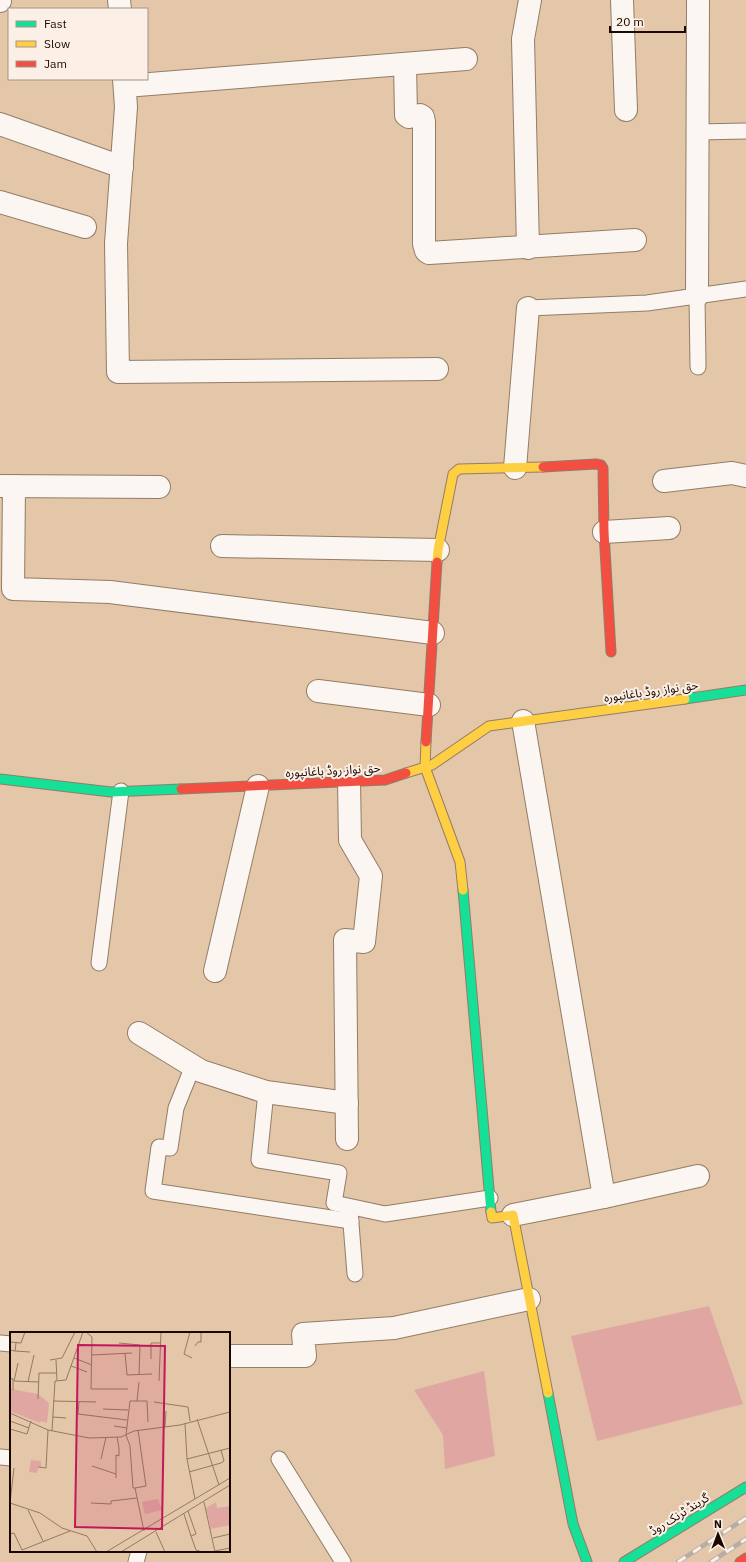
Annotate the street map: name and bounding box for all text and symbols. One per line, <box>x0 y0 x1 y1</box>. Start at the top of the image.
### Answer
legend <box>8 8 148 80</box>
scale bar <box>610 8 685 34</box>
text: 20 m <box>616 14 644 29</box>
text: Fast <box>44 16 67 31</box>
text: Slow <box>44 36 70 51</box>
text: Jam <box>44 56 67 71</box>
street label: حق نواز روڈ باغانپورہ <box>603 677 699 706</box>
street label: حق نواز روڈ باغانپورہ <box>285 760 381 781</box>
inset map <box>10 1332 230 1552</box>
street label: گرینڈ ٹرنک روڈ <box>646 1489 713 1538</box>
north arrow <box>698 1514 738 1554</box>
text: N <box>714 1517 722 1531</box>

